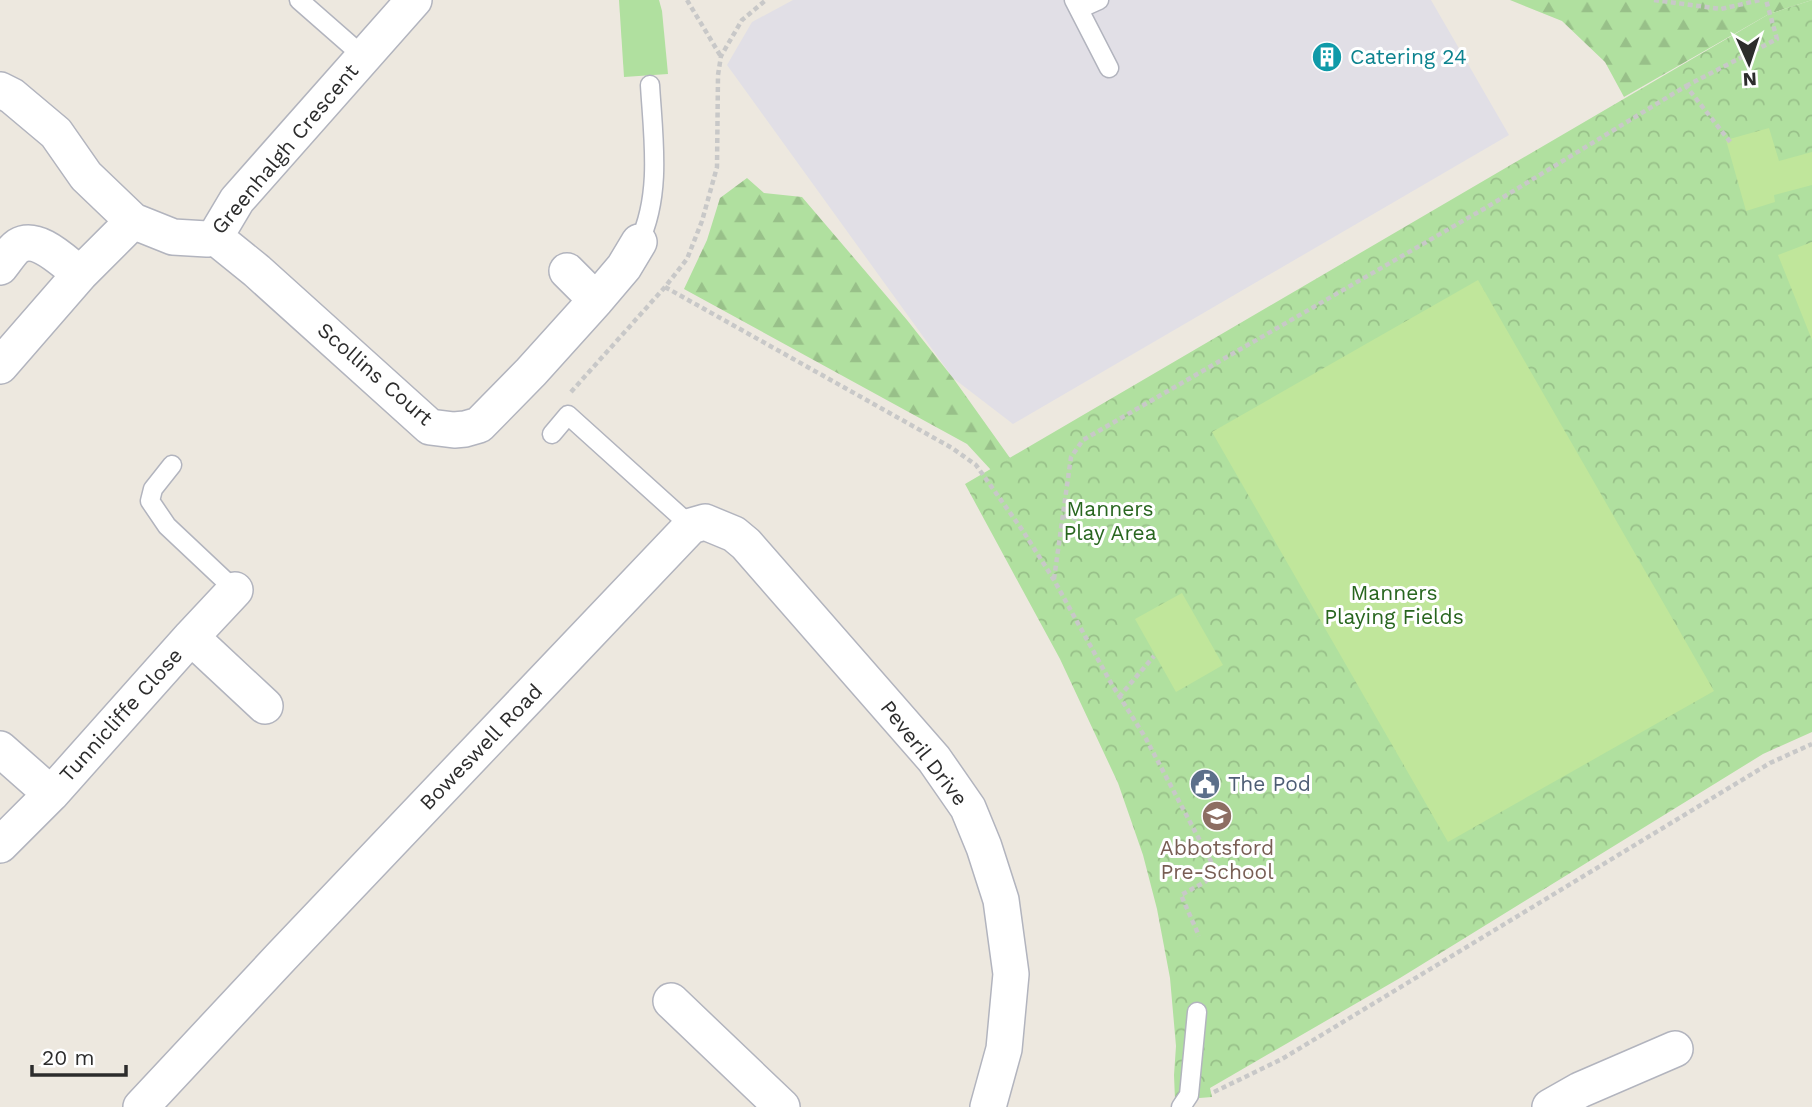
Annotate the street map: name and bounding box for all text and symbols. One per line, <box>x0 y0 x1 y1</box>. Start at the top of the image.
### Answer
north arrow <box>1714 28 1784 98</box>
building icon: Catering 24 <box>1310 40 1344 74</box>
place label: Catering 24 <box>1350 44 1467 69</box>
street label: Greenhalgh Crescent <box>206 58 363 239</box>
text: N <box>1742 68 1758 91</box>
street label: Scollins Court <box>313 317 438 430</box>
park label: Manners Play Area <box>1063 496 1157 545</box>
park label: Manners Playing Fields <box>1324 580 1464 629</box>
street label: Tunnicliffe Close <box>54 642 187 787</box>
street label: Boweswell Road <box>414 678 547 815</box>
street label: Peveril Drive <box>876 695 973 810</box>
public building icon: The Pod <box>1188 767 1222 801</box>
place label: The Pod <box>1228 771 1311 796</box>
school or university icon: Abbotsford Pre-School <box>1200 799 1234 833</box>
place label: Abbotsford Pre-School <box>1160 835 1274 884</box>
scale bar <box>32 1034 126 1078</box>
text: 20 m <box>42 1045 94 1070</box>

